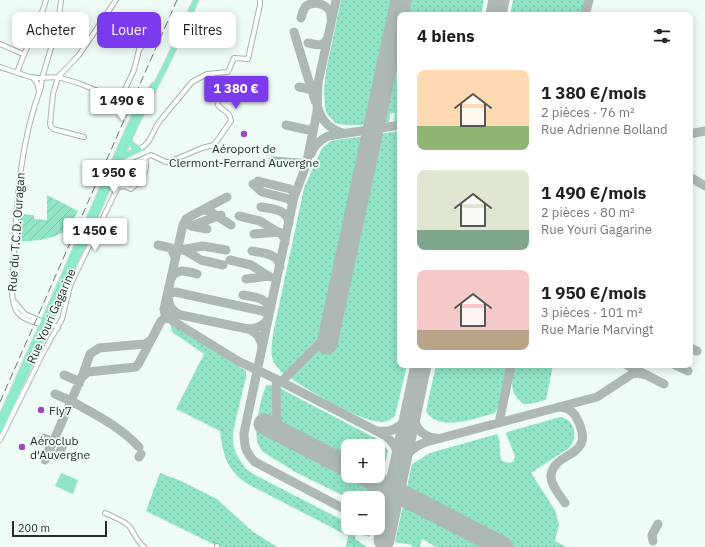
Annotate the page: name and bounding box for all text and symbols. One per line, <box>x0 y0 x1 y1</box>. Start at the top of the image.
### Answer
chip: Acheter <box>12 12 89 48</box>
chip: Louer <box>97 12 161 48</box>
chip: Filtres <box>169 12 236 48</box>
text: 4 biens <box>417 25 475 47</box>
icon: filters <box>651 25 673 47</box>
pin: 1 380 € <box>199 76 273 110</box>
text: 1 380 € <box>213 80 259 97</box>
text: 1 380 €/mois <box>541 82 646 104</box>
icon: home <box>449 86 497 134</box>
pin: 1 490 € <box>85 88 159 122</box>
text: 1 490 € <box>99 92 145 109</box>
text: 2 pièces · 76 m² <box>541 104 635 121</box>
text: Rue Adrienne Bolland <box>541 121 668 138</box>
marker: Aéroport de Clermont-Ferrand Auvergne <box>239 129 249 139</box>
place label: Aéroport de Clermont-Ferrand Auvergne <box>169 141 319 170</box>
pin: 1 950 € <box>77 160 151 194</box>
text: 1 950 € <box>91 164 137 181</box>
street label: Rue du T.C.D. Ouragan <box>4 172 28 292</box>
text: 1 490 €/mois <box>541 182 646 204</box>
icon: home <box>449 186 497 234</box>
text: 2 pièces · 80 m² <box>541 204 635 221</box>
pin: 1 450 € <box>58 218 132 252</box>
text: Rue Youri Gagarine <box>541 221 652 238</box>
text: 1 450 € <box>72 222 118 239</box>
street label: Rue Youri Gagarine <box>23 266 79 366</box>
text: 1 950 €/mois <box>541 282 646 304</box>
icon: home <box>449 286 497 334</box>
text: 3 pièces · 101 m² <box>541 304 642 321</box>
text: Rue Marie Marvingt <box>541 321 654 338</box>
place label: Fly7 <box>49 403 72 418</box>
marker: Fly7 <box>36 405 46 415</box>
place label: Aéroclub d'Auvergne <box>30 433 90 462</box>
map controls <box>341 439 385 535</box>
button: + <box>341 439 385 483</box>
marker: Aéroclub d'Auvergne <box>17 442 27 452</box>
button: − <box>341 491 385 535</box>
scale bar <box>12 519 107 538</box>
text: 200 m <box>18 521 50 535</box>

